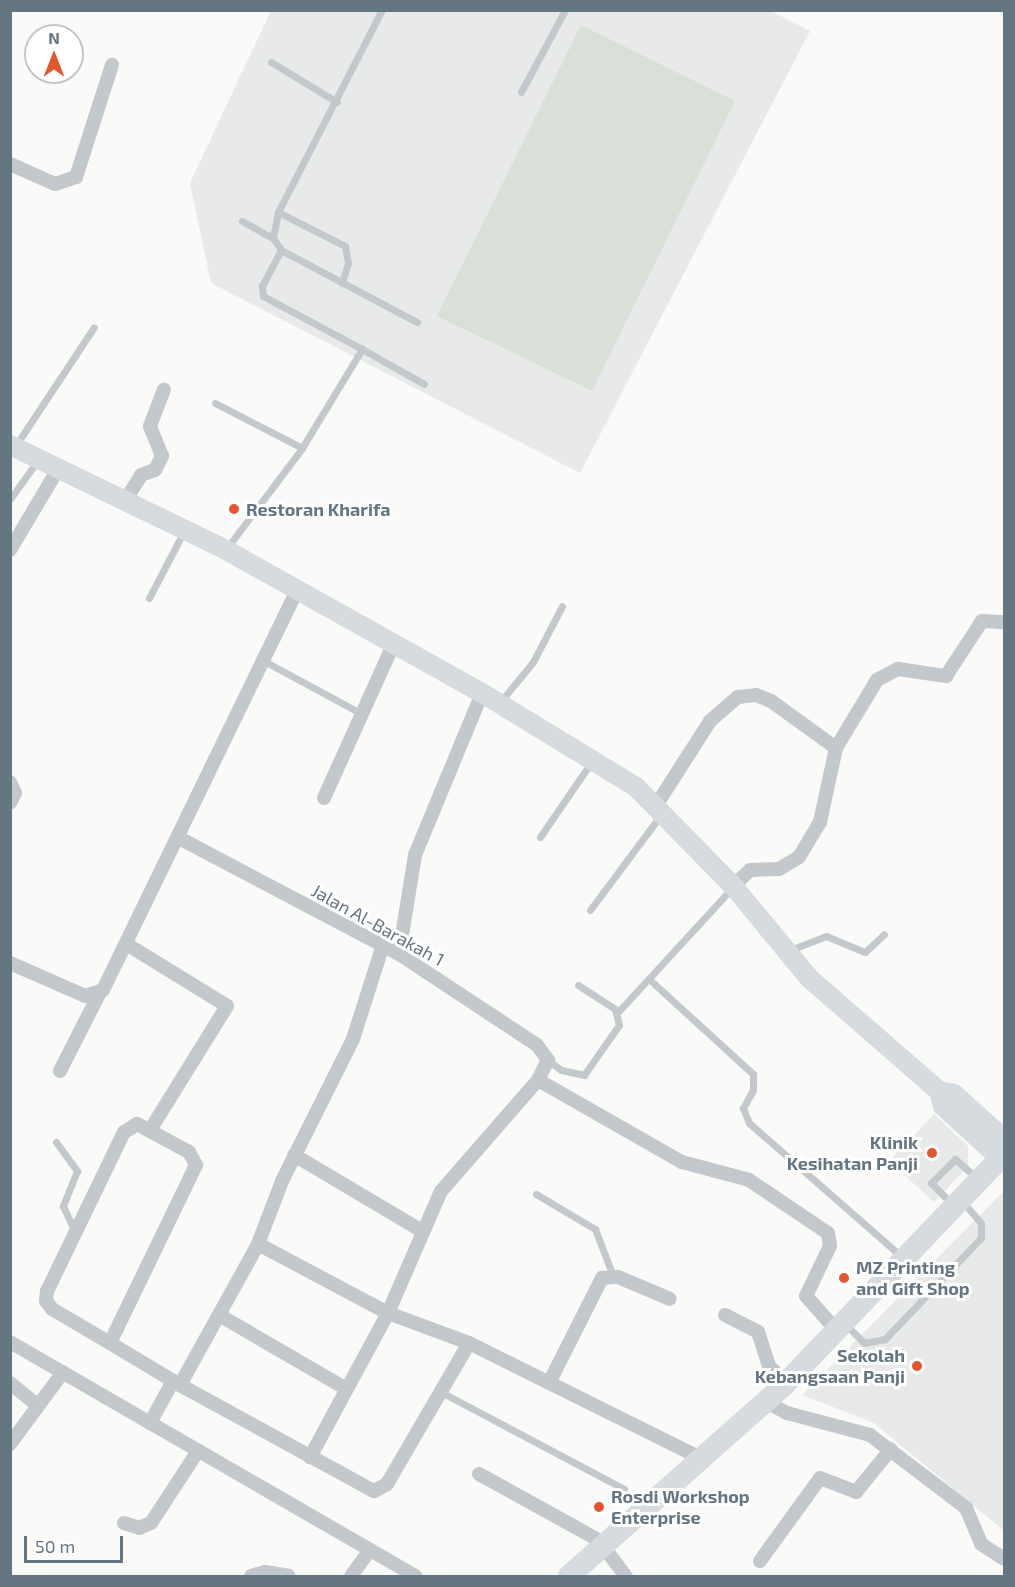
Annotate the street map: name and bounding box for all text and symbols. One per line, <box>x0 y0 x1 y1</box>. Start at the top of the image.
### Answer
north arrow <box>24 24 84 84</box>
text: N <box>48 28 60 47</box>
place label: Restoran Kharifa <box>246 498 390 520</box>
marker: Restoran Kharifa <box>227 502 241 516</box>
street label: Jalan Al-Barakah 1 <box>308 879 448 971</box>
place label: Klinik Kesihatan Panji <box>787 1132 918 1174</box>
marker: Klinik Kesihatan Panji <box>923 1144 941 1162</box>
place label: MZ Printing and Gift Shop <box>856 1257 970 1300</box>
marker: MZ Printing and Gift Shop <box>837 1271 851 1285</box>
place label: Sekolah Kebangsaan Panji <box>755 1345 905 1388</box>
marker: Sekolah Kebangsaan Panji <box>910 1359 924 1373</box>
place label: Rosdi Workshop Enterprise <box>611 1486 750 1528</box>
marker: Rosdi Workshop Enterprise <box>592 1500 606 1514</box>
scale bar <box>27 1524 126 1562</box>
text: 50 m <box>35 1535 75 1557</box>

